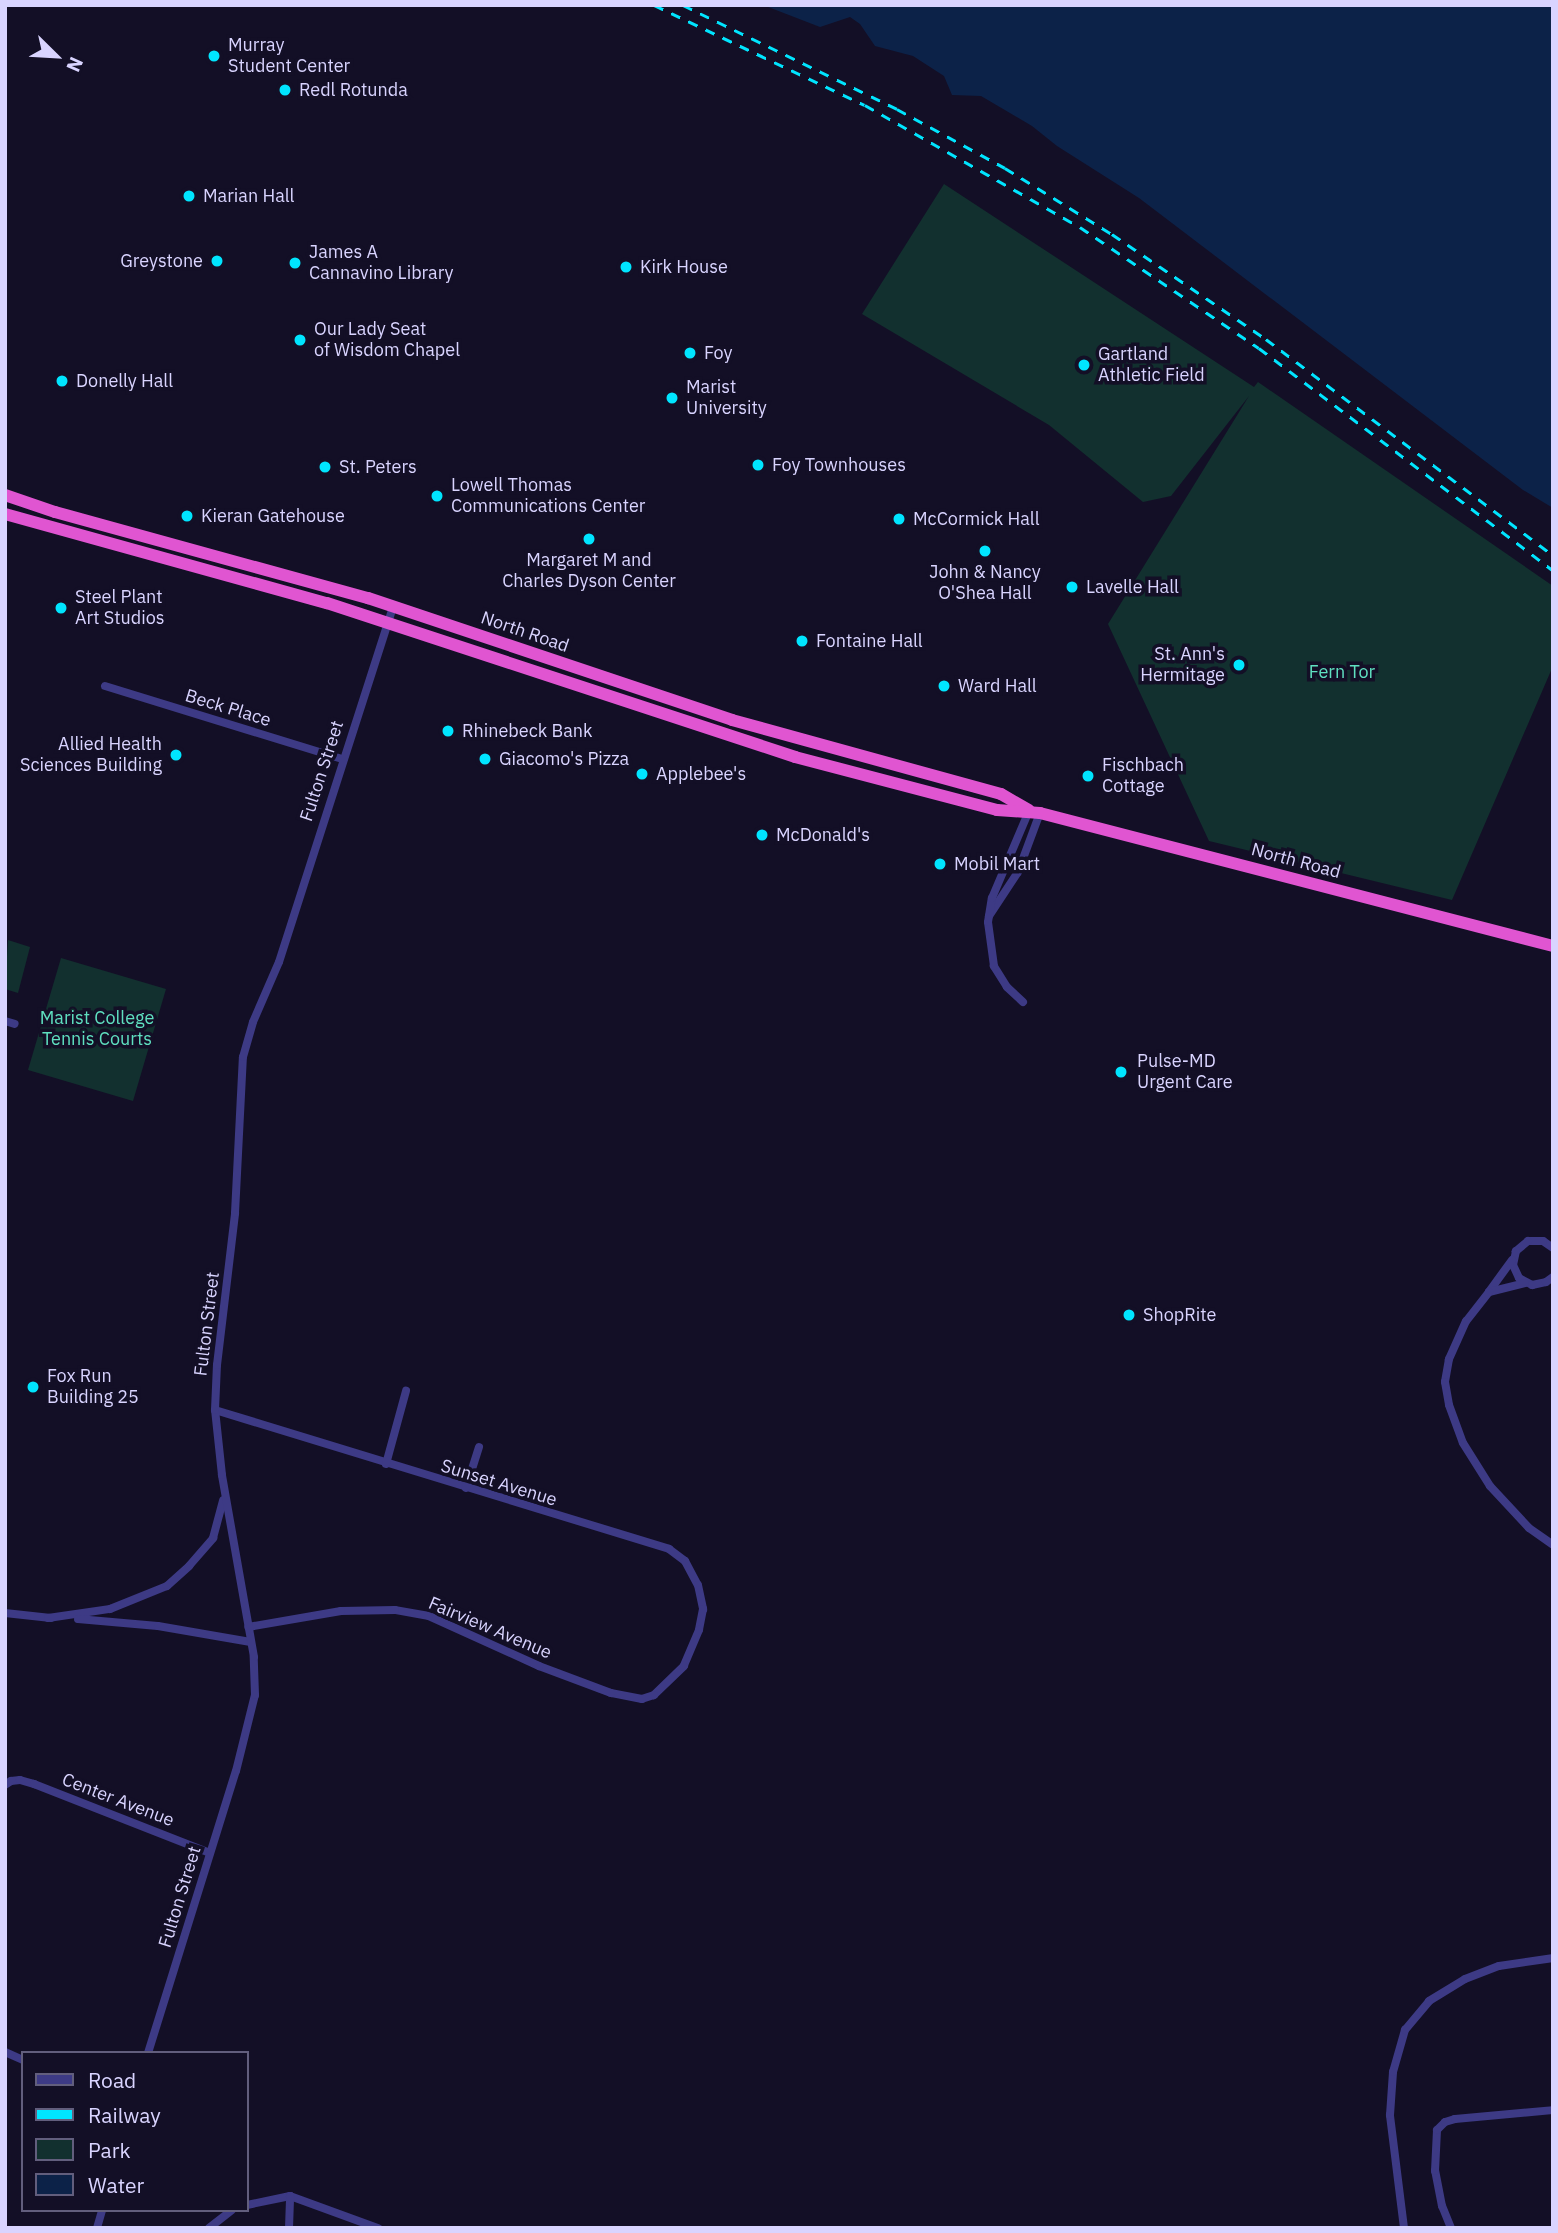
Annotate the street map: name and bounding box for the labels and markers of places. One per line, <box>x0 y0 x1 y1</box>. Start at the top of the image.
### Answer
place label: Murray Student Center <box>228 35 350 78</box>
marker: Murray Student Center <box>206 48 222 64</box>
place label: Redl Rotunda <box>299 79 408 101</box>
marker: Redl Rotunda <box>277 82 293 98</box>
place label: Marian Hall <box>203 185 294 207</box>
marker: Marian Hall <box>181 188 197 204</box>
place label: James A Cannavino Library <box>309 242 453 284</box>
place label: Greystone <box>120 250 203 272</box>
marker: Greystone <box>209 253 225 269</box>
marker: James A Cannavino Library <box>287 255 303 271</box>
place label: Kirk House <box>640 256 728 278</box>
marker: Kirk House <box>618 259 634 275</box>
place label: Our Lady Seat of Wisdom Chapel <box>314 319 460 362</box>
marker: Our Lady Seat of Wisdom Chapel <box>292 332 308 348</box>
place label: Foy <box>704 342 733 364</box>
place label: Gartland Athletic Field <box>1098 344 1205 386</box>
marker: Foy <box>682 345 698 361</box>
marker: Gartland Athletic Field <box>1076 357 1092 373</box>
place label: Donelly Hall <box>76 370 173 392</box>
marker: Donelly Hall <box>54 373 70 389</box>
place label: Marist University <box>686 377 767 420</box>
marker: Marist University <box>664 390 680 406</box>
place label: Foy Townhouses <box>772 454 906 476</box>
place label: St. Peters <box>339 456 417 478</box>
marker: Foy Townhouses <box>750 457 766 473</box>
marker: St. Peters <box>317 459 333 475</box>
place label: Lowell Thomas Communications Center <box>451 475 645 518</box>
marker: Lowell Thomas Communications Center <box>429 488 445 504</box>
place label: Kieran Gatehouse <box>201 505 345 527</box>
marker: Kieran Gatehouse <box>179 508 195 524</box>
place label: McCormick Hall <box>913 508 1040 530</box>
marker: McCormick Hall <box>891 511 907 527</box>
marker: Margaret M and Charles Dyson Center <box>581 531 597 547</box>
marker: John & Nancy O'Shea Hall <box>977 543 993 559</box>
place label: Margaret M and Charles Dyson Center <box>502 550 676 592</box>
place label: John & Nancy O'Shea Hall <box>929 562 1041 604</box>
place label: Lavelle Hall <box>1086 576 1179 598</box>
marker: Lavelle Hall <box>1064 579 1080 595</box>
place label: Steel Plant Art Studios <box>75 587 165 630</box>
marker: Steel Plant Art Studios <box>53 600 69 616</box>
place label: Fontaine Hall <box>816 630 923 652</box>
marker: Fontaine Hall <box>794 633 810 649</box>
place label: St. Ann's Hermitage <box>1140 644 1225 686</box>
marker: St. Ann's Hermitage <box>1231 657 1247 673</box>
place label: Ward Hall <box>958 675 1037 697</box>
marker: Ward Hall <box>936 678 952 694</box>
place label: Rhinebeck Bank <box>462 720 593 742</box>
marker: Rhinebeck Bank <box>440 723 456 739</box>
place label: Allied Health Sciences Building <box>20 734 162 776</box>
marker: Allied Health Sciences Building <box>168 747 184 763</box>
place label: Giacomo's Pizza <box>499 748 629 770</box>
marker: Giacomo's Pizza <box>477 751 493 767</box>
place label: Fischbach Cottage <box>1102 755 1184 798</box>
place label: Applebee's <box>656 763 746 785</box>
marker: Applebee's <box>634 766 650 782</box>
marker: Fischbach Cottage <box>1080 768 1096 784</box>
place label: McDonald's <box>776 824 870 846</box>
marker: McDonald's <box>754 827 770 843</box>
place label: Mobil Mart <box>954 853 1040 875</box>
marker: Mobil Mart <box>932 856 948 872</box>
place label: Pulse-MD Urgent Care <box>1137 1051 1233 1094</box>
marker: Pulse-MD Urgent Care <box>1111 1062 1131 1082</box>
place label: ShopRite <box>1143 1304 1216 1326</box>
marker: ShopRite <box>1121 1307 1137 1323</box>
place label: Fox Run Building 25 <box>47 1366 139 1408</box>
marker: Fox Run Building 25 <box>25 1379 41 1395</box>

